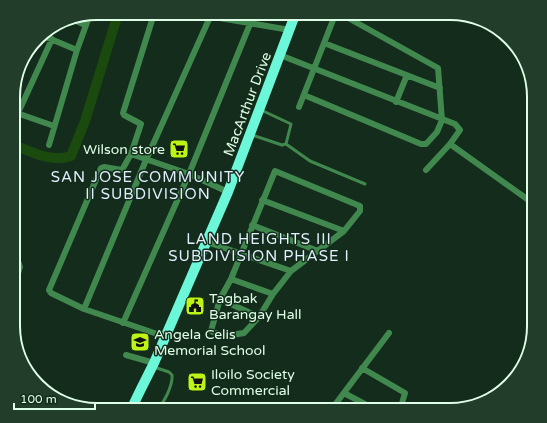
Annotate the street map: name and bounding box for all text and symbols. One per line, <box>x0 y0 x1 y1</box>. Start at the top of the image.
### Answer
street label: MacArthur Drive <box>220 50 275 159</box>
supermarket icon: Wilson store <box>168 138 190 160</box>
place label: Wilson store <box>83 141 165 158</box>
district label: SAN JOSE COMMUNITY II SUBDIVISION <box>51 168 245 203</box>
district label: LAND HEIGHTS III SUBDIVISION PHASE I <box>168 230 350 265</box>
place label: Tagbak Barangay Hall <box>209 290 301 323</box>
public building icon: Tagbak Barangay Hall <box>184 295 206 317</box>
place label: Angela Celis Memorial School <box>154 326 266 359</box>
school or university icon: Angela Celis Memorial School <box>129 331 151 353</box>
place label: Iloilo Society Commercial <box>211 366 295 399</box>
supermarket icon: Iloilo Society Commercial <box>186 371 208 393</box>
scale bar <box>14 385 95 411</box>
text: 100 m <box>20 392 57 406</box>

